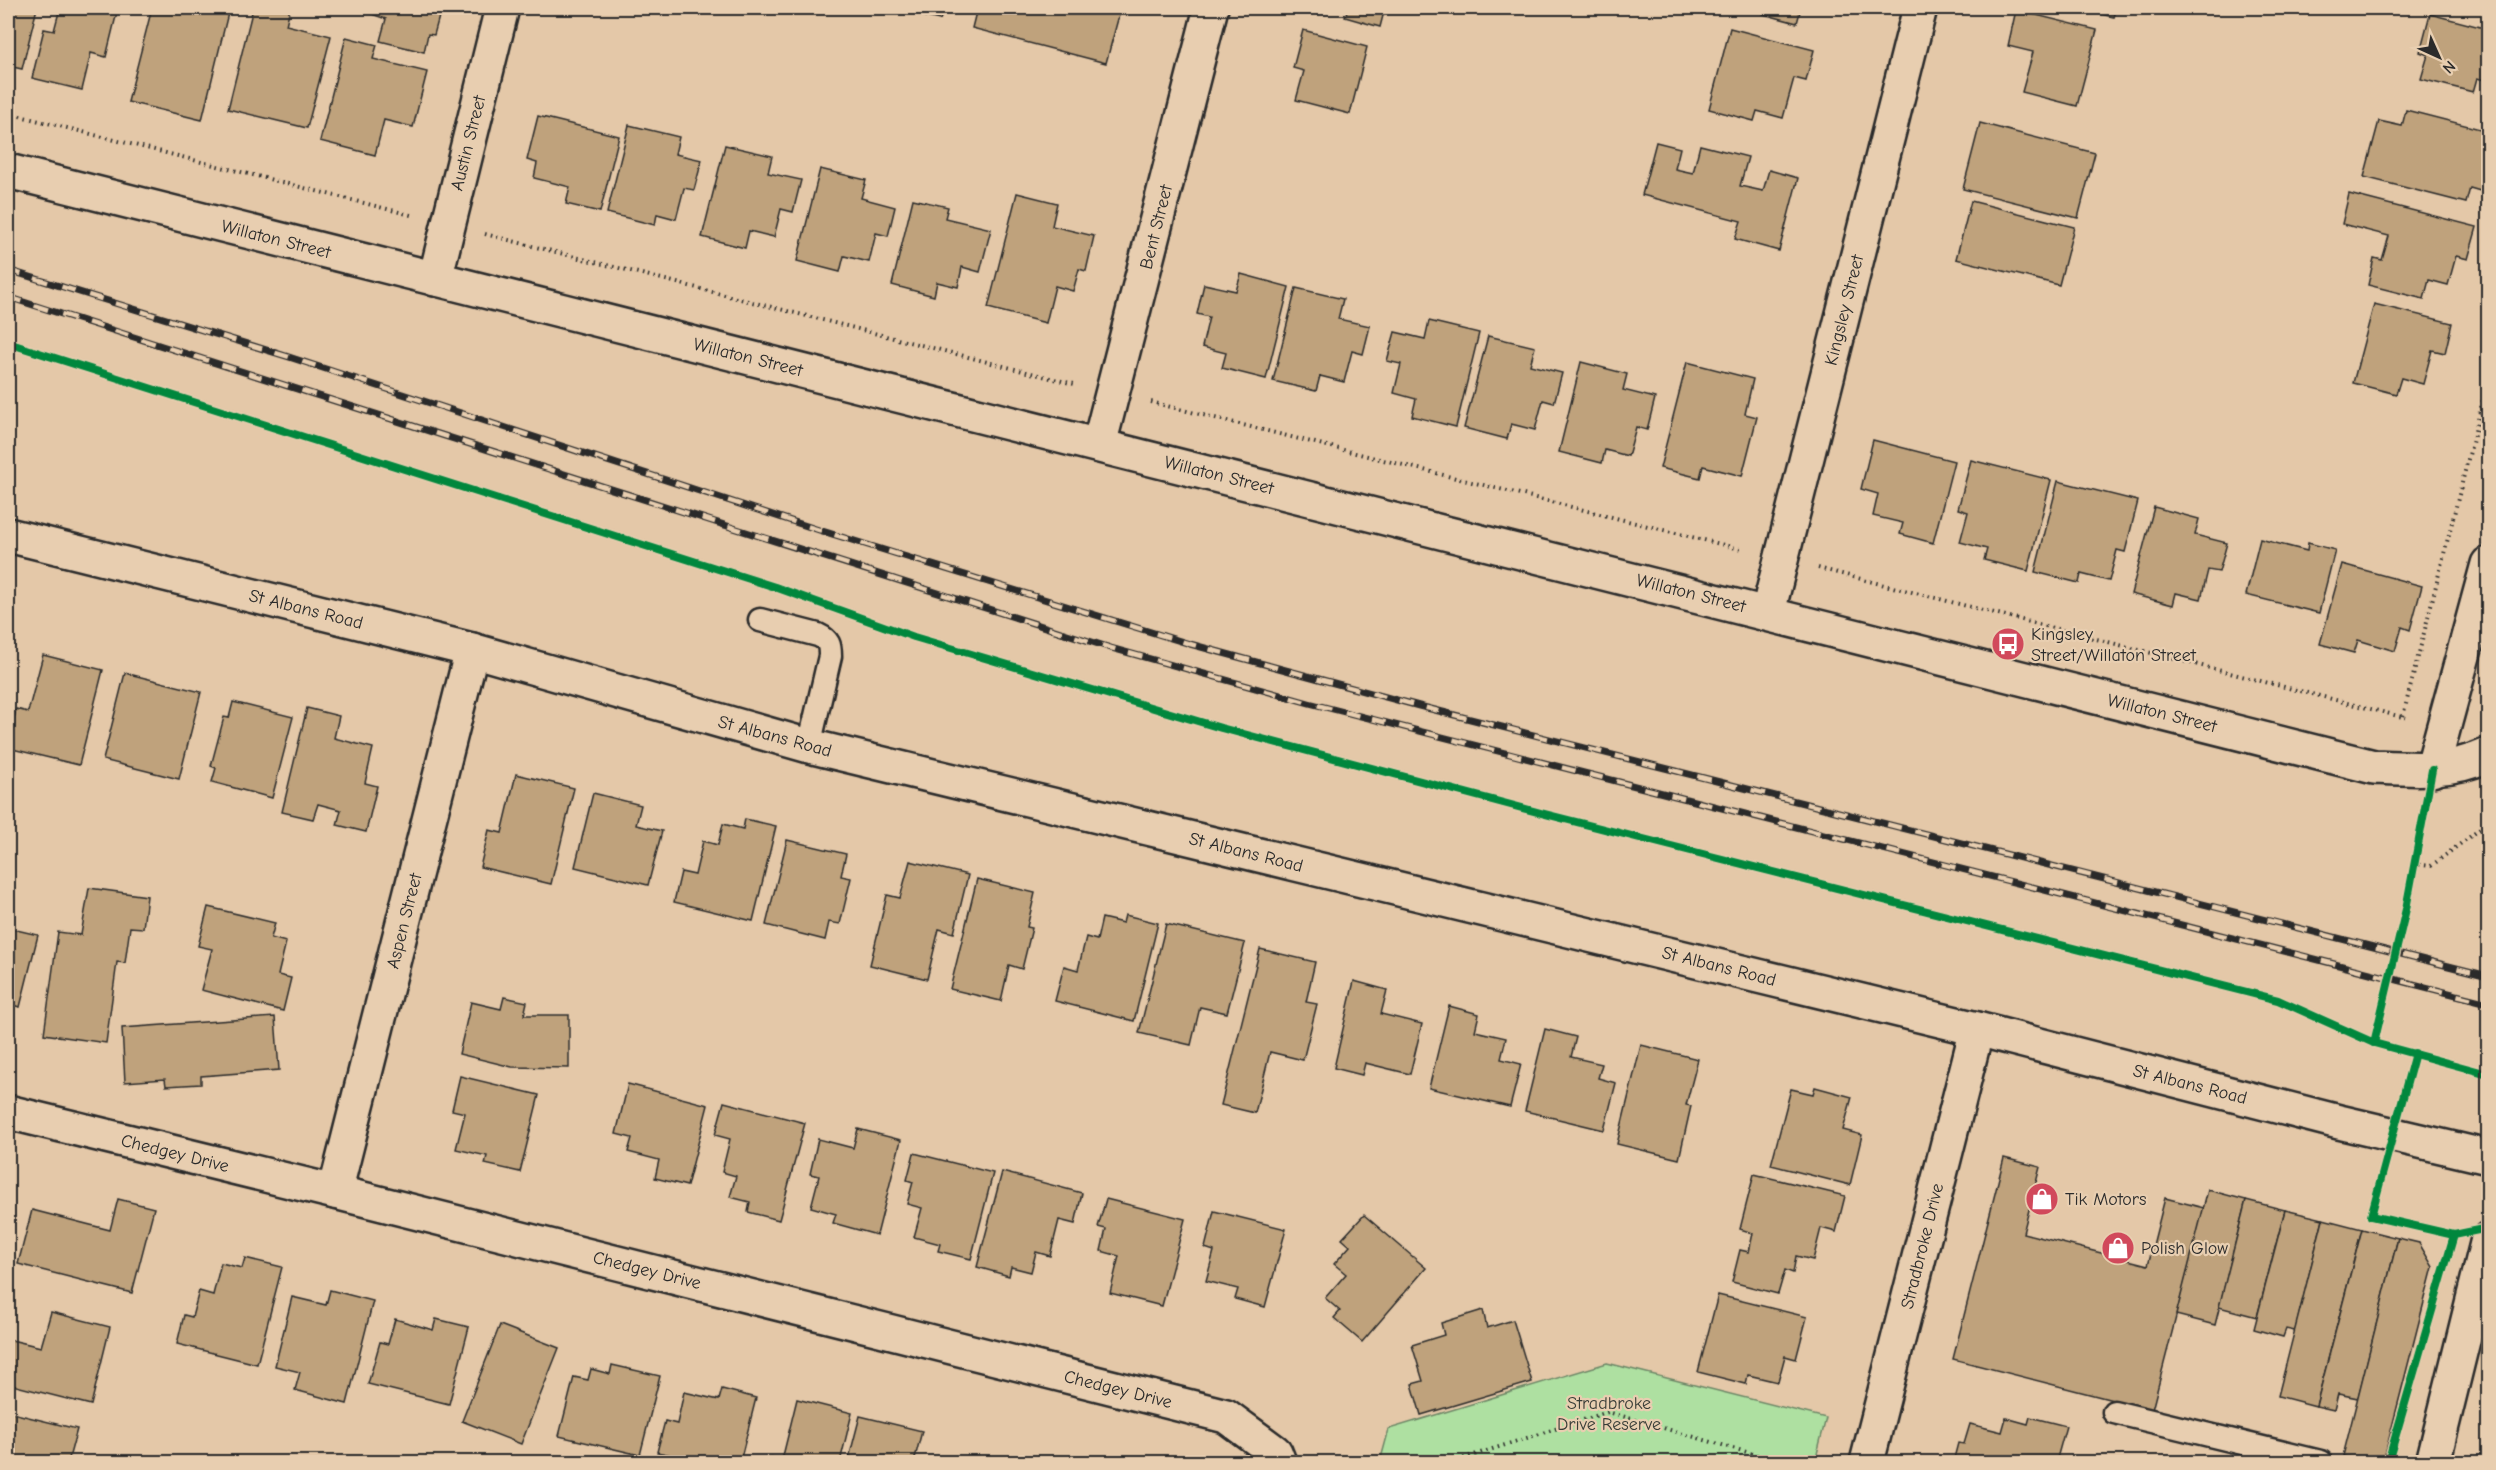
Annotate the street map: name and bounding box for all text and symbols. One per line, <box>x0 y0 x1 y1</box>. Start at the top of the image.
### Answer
north arrow <box>2409 27 2469 87</box>
text: N <box>2439 57 2459 77</box>
street label: Austin Street <box>447 92 491 193</box>
street label: Bent Street <box>1136 182 1177 272</box>
street label: Willaton Street <box>219 216 334 263</box>
street label: Kingsley Street <box>1821 252 1869 368</box>
street label: Willaton Street <box>691 334 806 381</box>
street label: Willaton Street <box>1162 452 1277 499</box>
street label: Willaton Street <box>1634 570 1749 617</box>
street label: St Albans Road <box>247 585 365 634</box>
place label: Kingsley Street/Willaton Street <box>2031 624 2197 666</box>
bus stop icon: Kingsley Street/Willaton Street <box>1990 626 2026 662</box>
street label: Willaton Street <box>2105 690 2220 737</box>
street label: St Albans Road <box>716 711 834 762</box>
street label: St Albans Road <box>1187 828 1305 877</box>
street label: Aspen Street <box>382 870 427 971</box>
street label: St Albans Road <box>1660 942 1778 991</box>
street label: St Albans Road <box>2131 1060 2249 1109</box>
street label: Chedgey Drive <box>119 1130 231 1177</box>
street label: Stradbroke Drive <box>1897 1181 1948 1311</box>
shop icon: Tik Motors <box>2024 1181 2060 1217</box>
place label: Tik Motors <box>2065 1189 2146 1210</box>
shop icon: Polish Glow <box>2100 1230 2136 1266</box>
place label: Polish Glow <box>2141 1238 2228 1259</box>
street label: Chedgey Drive <box>591 1247 703 1294</box>
street label: Chedgey Drive <box>1062 1366 1174 1413</box>
park label: Stradbroke Drive Reserve <box>1557 1393 1661 1435</box>

